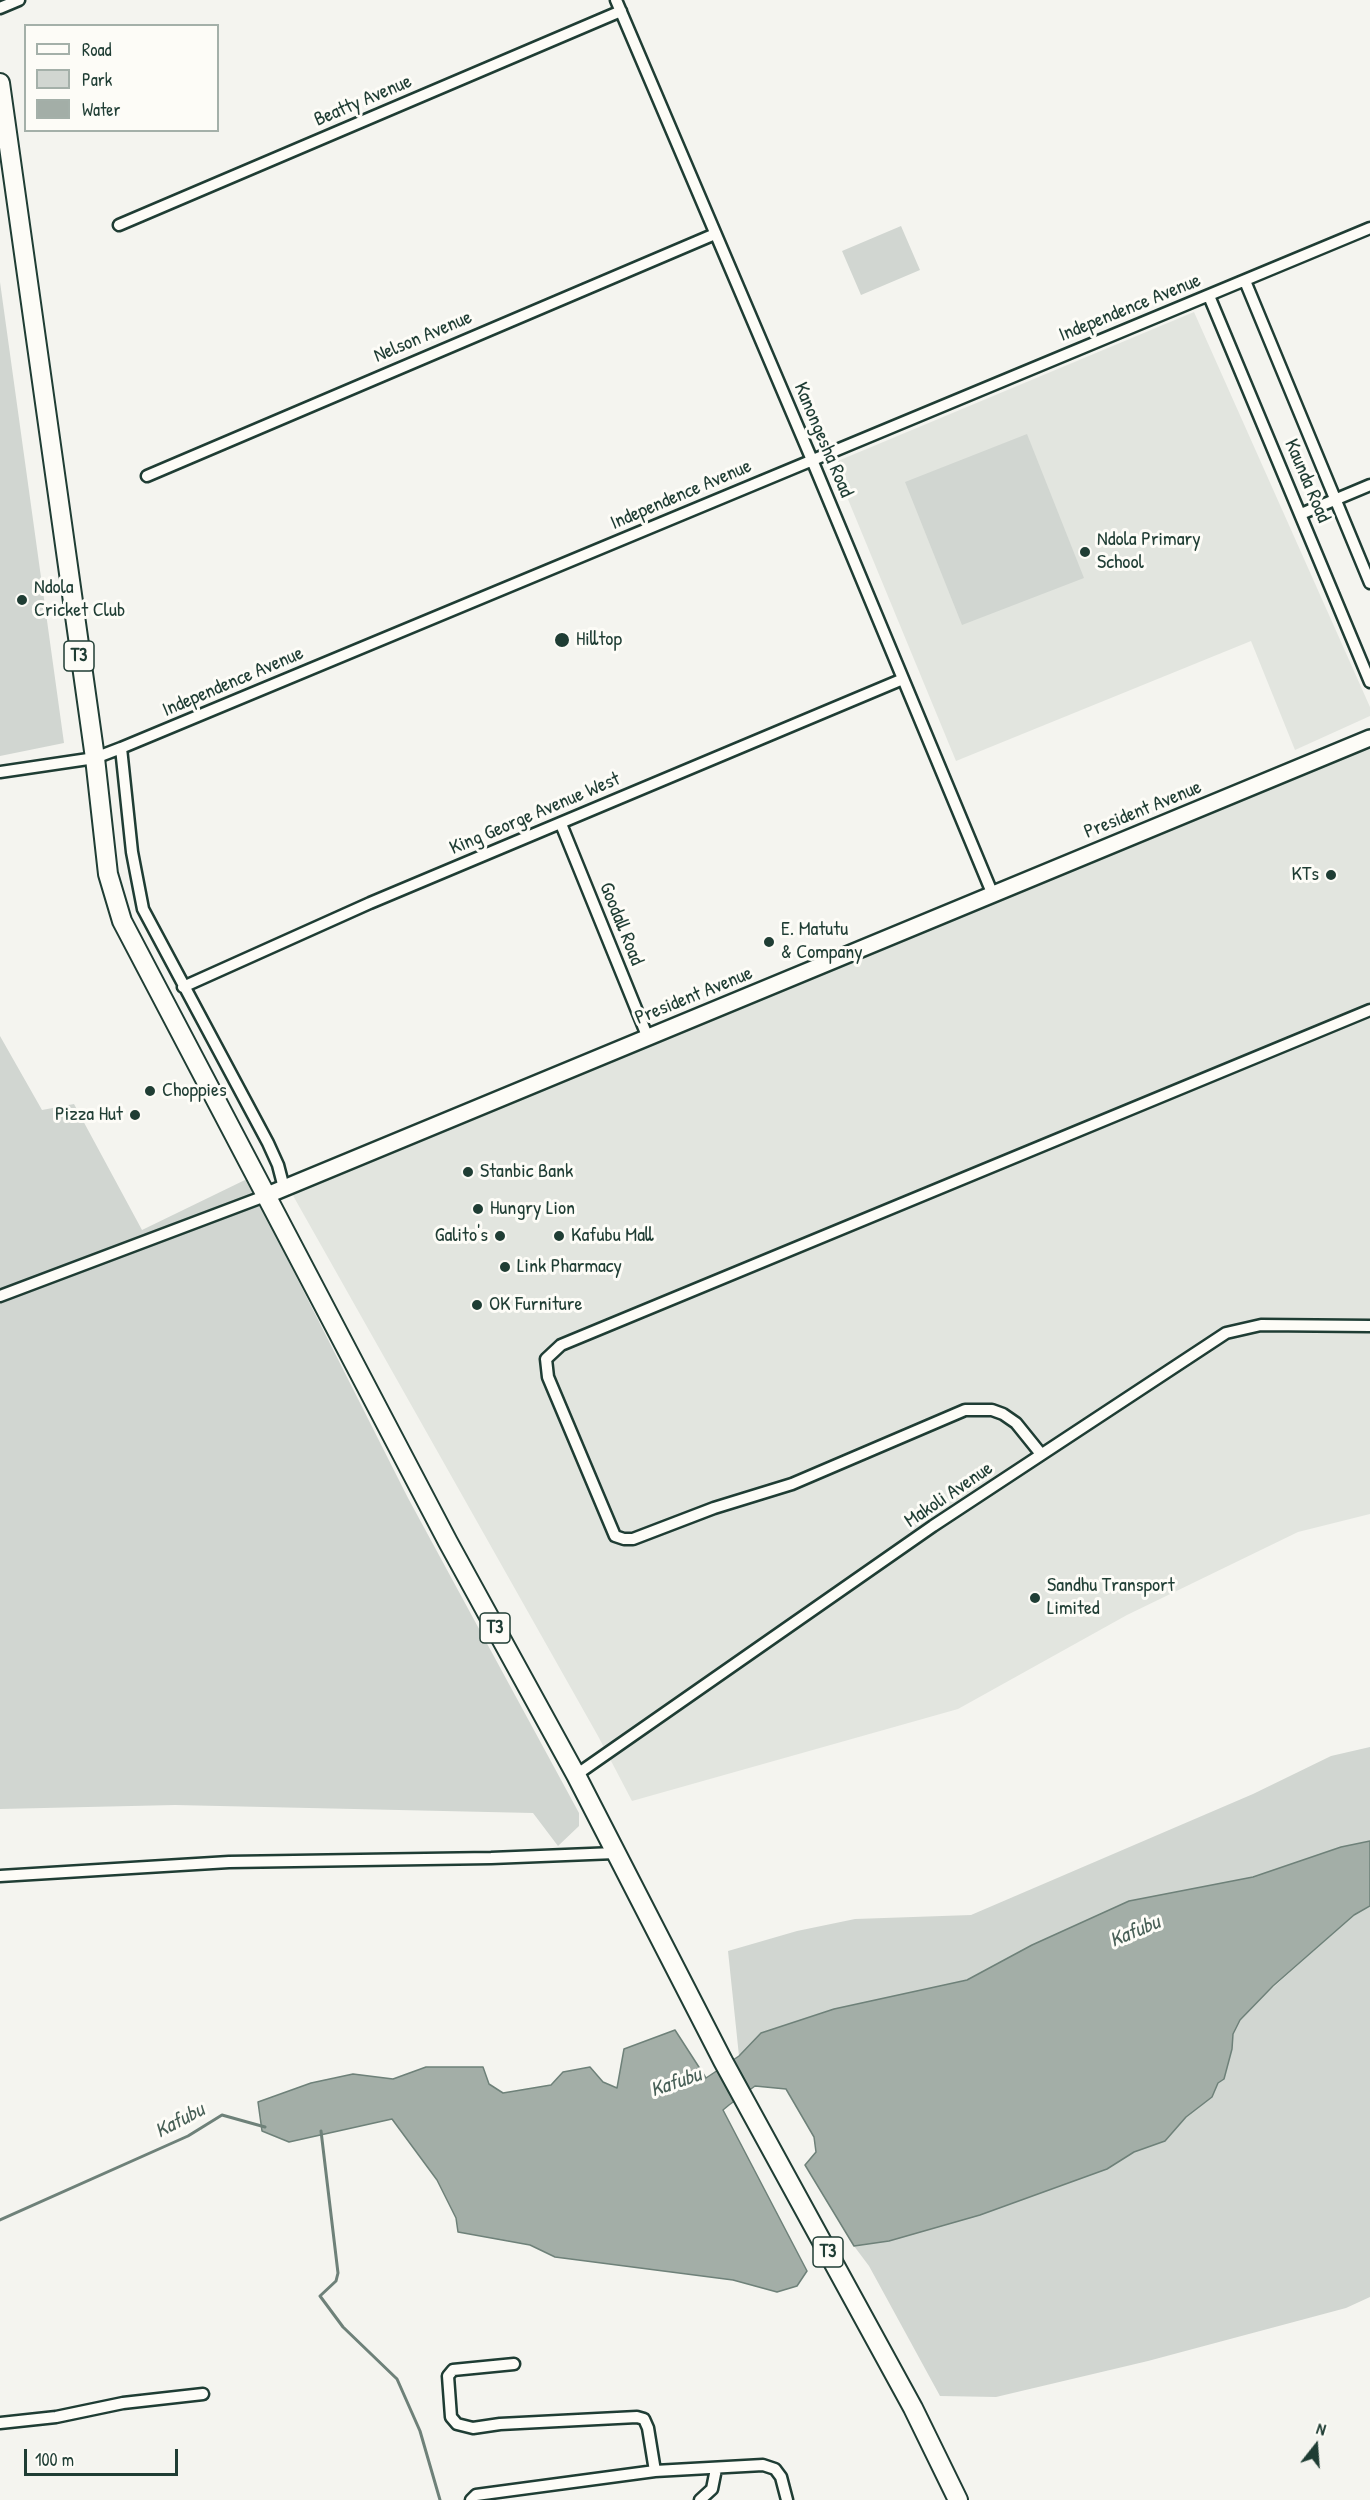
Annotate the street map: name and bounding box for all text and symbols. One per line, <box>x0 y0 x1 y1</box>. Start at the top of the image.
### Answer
legend <box>24 24 219 132</box>
text: Road <box>82 37 112 62</box>
text: Park <box>82 67 112 92</box>
street label: Beatty Avenue <box>311 70 415 132</box>
text: Water <box>82 97 120 122</box>
street label: Independence Avenue <box>1056 269 1204 347</box>
street label: Nelson Avenue <box>370 306 476 368</box>
street label: Kanongesha Road <box>788 379 858 501</box>
street label: Kaunda Road <box>1279 436 1335 526</box>
street label: Independence Avenue <box>607 454 755 536</box>
place label: Ndola Primary School <box>1097 528 1201 575</box>
marker: Ndola Primary School <box>1078 545 1092 559</box>
place label: Ndola Cricket Club <box>34 576 125 623</box>
marker: Ndola Cricket Club <box>15 593 29 607</box>
place label: Hilltop <box>576 628 622 652</box>
marker: Hilltop <box>553 631 571 649</box>
road number: T3 <box>64 641 94 671</box>
street label: Independence Avenue <box>159 641 307 723</box>
street label: King George Avenue West <box>446 767 624 861</box>
street label: President Avenue <box>1081 776 1205 844</box>
place label: KTs <box>1291 863 1319 887</box>
marker: KTs <box>1324 868 1338 882</box>
street label: Goodall Road <box>594 879 648 969</box>
place label: E. Matutu & Company <box>781 918 863 965</box>
marker: E. Matutu & Company <box>762 935 776 949</box>
street label: President Avenue <box>632 962 756 1030</box>
place label: Choppies <box>162 1079 227 1103</box>
marker: Choppies <box>143 1084 157 1098</box>
place label: Pizza Hut <box>55 1103 123 1127</box>
marker: Pizza Hut <box>128 1108 142 1122</box>
place label: Stanbic Bank <box>480 1160 573 1184</box>
marker: Stanbic Bank <box>461 1165 475 1179</box>
place label: Hungry Lion <box>490 1197 575 1221</box>
marker: Hungry Lion <box>471 1202 485 1216</box>
place label: Galito's <box>435 1224 488 1248</box>
place label: Kafubu Mall <box>571 1224 654 1248</box>
marker: Galito's <box>493 1229 507 1243</box>
marker: Kafubu Mall <box>552 1229 566 1243</box>
place label: Link Pharmacy <box>517 1255 622 1279</box>
marker: Link Pharmacy <box>498 1260 512 1274</box>
place label: OK Furniture <box>489 1293 582 1317</box>
marker: OK Furniture <box>470 1298 484 1312</box>
street label: Makoli Avenue <box>900 1457 998 1533</box>
place label: Sandhu Transport Limited <box>1047 1574 1175 1621</box>
marker: Sandhu Transport Limited <box>1028 1591 1042 1605</box>
road number: T3 <box>480 1613 510 1643</box>
water label: Kafubu <box>1106 1910 1164 1954</box>
water label: Kafubu <box>647 2063 705 2103</box>
water label: Kafubu <box>151 2098 209 2144</box>
road number: T3 <box>813 2237 843 2267</box>
north arrow <box>1286 2416 1346 2476</box>
text: N <box>1314 2417 1329 2441</box>
scale bar <box>27 2437 182 2475</box>
text: 100 m <box>35 2447 74 2472</box>

